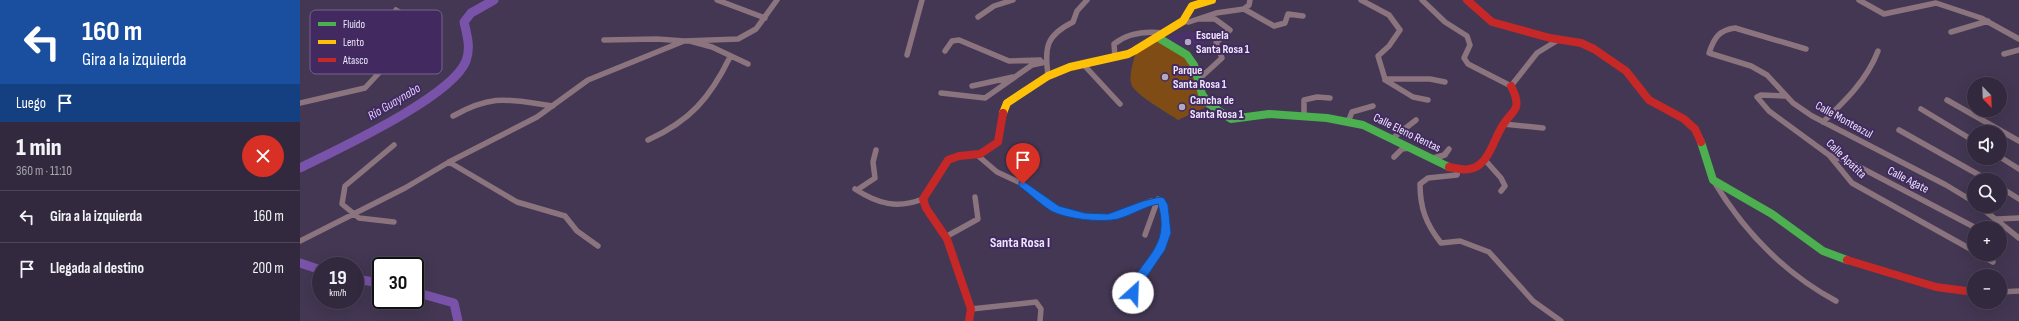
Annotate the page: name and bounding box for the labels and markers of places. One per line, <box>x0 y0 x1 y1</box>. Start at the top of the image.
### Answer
place label: Escuela Santa Rosa 1 <box>1196 28 1250 57</box>
marker: Escuela Santa Rosa 1 <box>1183 37 1193 47</box>
place label: Parque Santa Rosa 1 <box>1173 63 1227 92</box>
marker: Parque Santa Rosa 1 <box>1160 72 1170 82</box>
place label: Cancha de Santa Rosa 1 <box>1190 93 1244 122</box>
marker: Cancha de Santa Rosa 1 <box>1177 102 1187 112</box>
pin <box>1006 143 1040 184</box>

